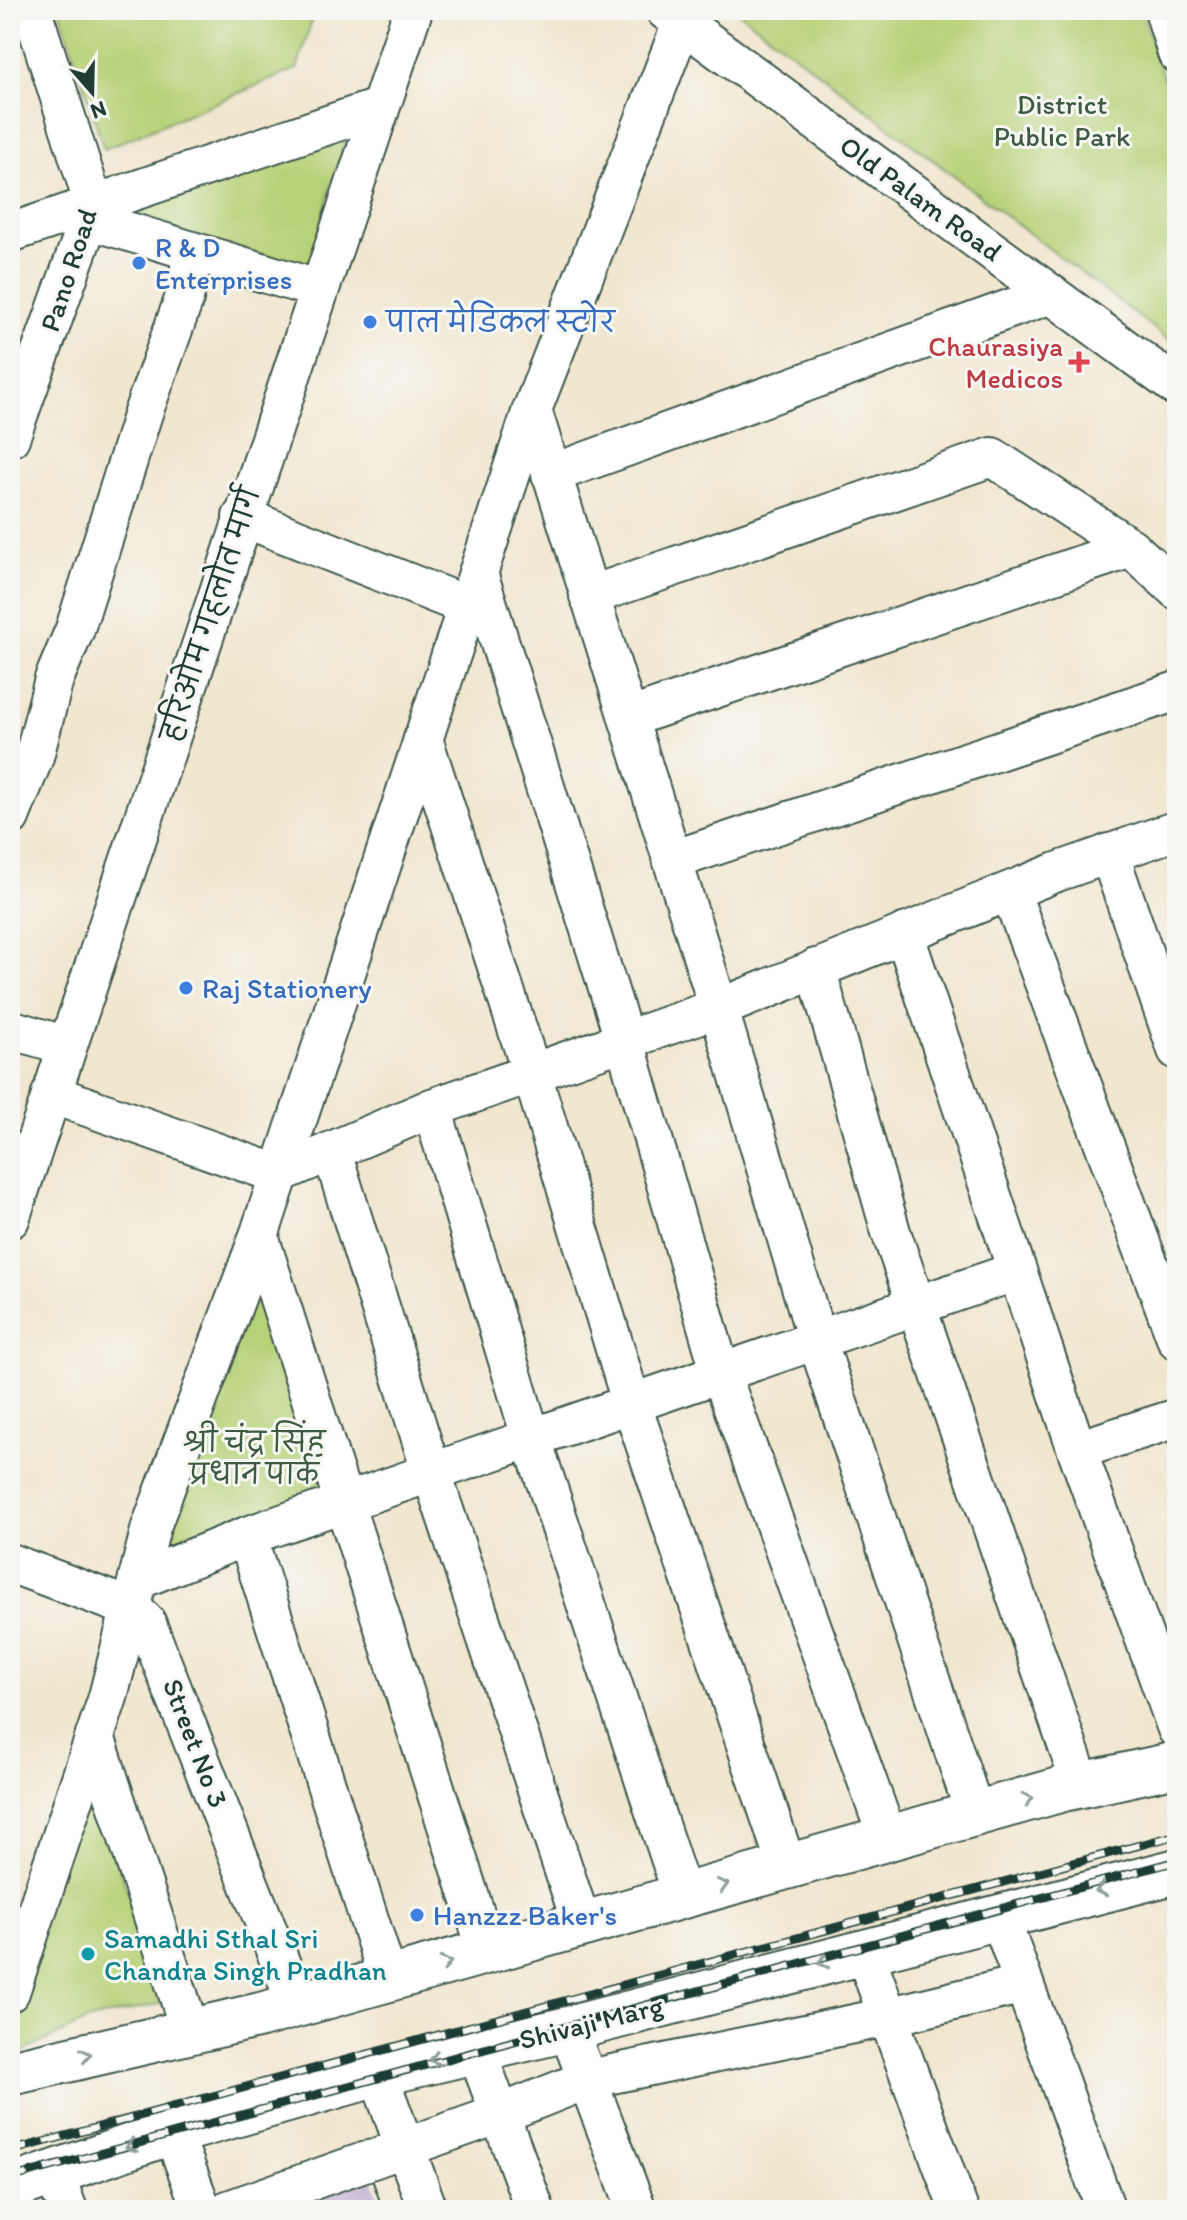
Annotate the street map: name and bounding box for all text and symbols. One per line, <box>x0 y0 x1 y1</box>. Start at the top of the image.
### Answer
north arrow <box>52 52 132 132</box>
park label: District Public Park <box>994 87 1130 153</box>
text: N <box>87 95 110 126</box>
street label: Old Palam Road <box>833 128 1009 268</box>
street label: Pano Road <box>32 204 104 336</box>
place label: R & D Enterprises <box>155 230 292 296</box>
marker: R & D Enterprises <box>130 254 148 272</box>
place label: पाल मेडिकल स्टोर <box>384 300 616 339</box>
marker: पाल मेडिकल स्टोर <box>361 313 379 331</box>
place label: Chaurasiya Medicos <box>928 329 1063 395</box>
marker: Chaurasiya Medicos <box>1070 353 1088 371</box>
street label: हरिओम गहलोत मार्ग <box>148 480 269 747</box>
place label: Raj Stationery <box>202 971 372 1005</box>
marker: Raj Stationery <box>177 979 195 997</box>
park label: श्री चंद्र सिंह प्रधान पार्क <box>182 1420 328 1491</box>
street label: Street No 3 <box>156 1674 236 1812</box>
one-way arrow <box>1020 1792 1034 1808</box>
one-way arrow <box>716 1878 730 1894</box>
one-way arrow <box>1095 1880 1109 1897</box>
place label: Hanzzz Baker's <box>433 1898 617 1932</box>
marker: Hanzzz Baker's <box>408 1906 426 1924</box>
place label: Samadhi Sthal Sri Chandra Singh Pradhan <box>104 1921 387 1987</box>
marker: Samadhi Sthal Sri Chandra Singh Pradhan <box>79 1945 97 1963</box>
one-way arrow <box>816 1952 830 1969</box>
one-way arrow <box>439 1956 453 1972</box>
street label: Shivaji Marg <box>516 1988 667 2056</box>
one-way arrow <box>79 2047 92 2064</box>
one-way arrow <box>428 2050 442 2067</box>
one-way arrow <box>125 2136 139 2152</box>

